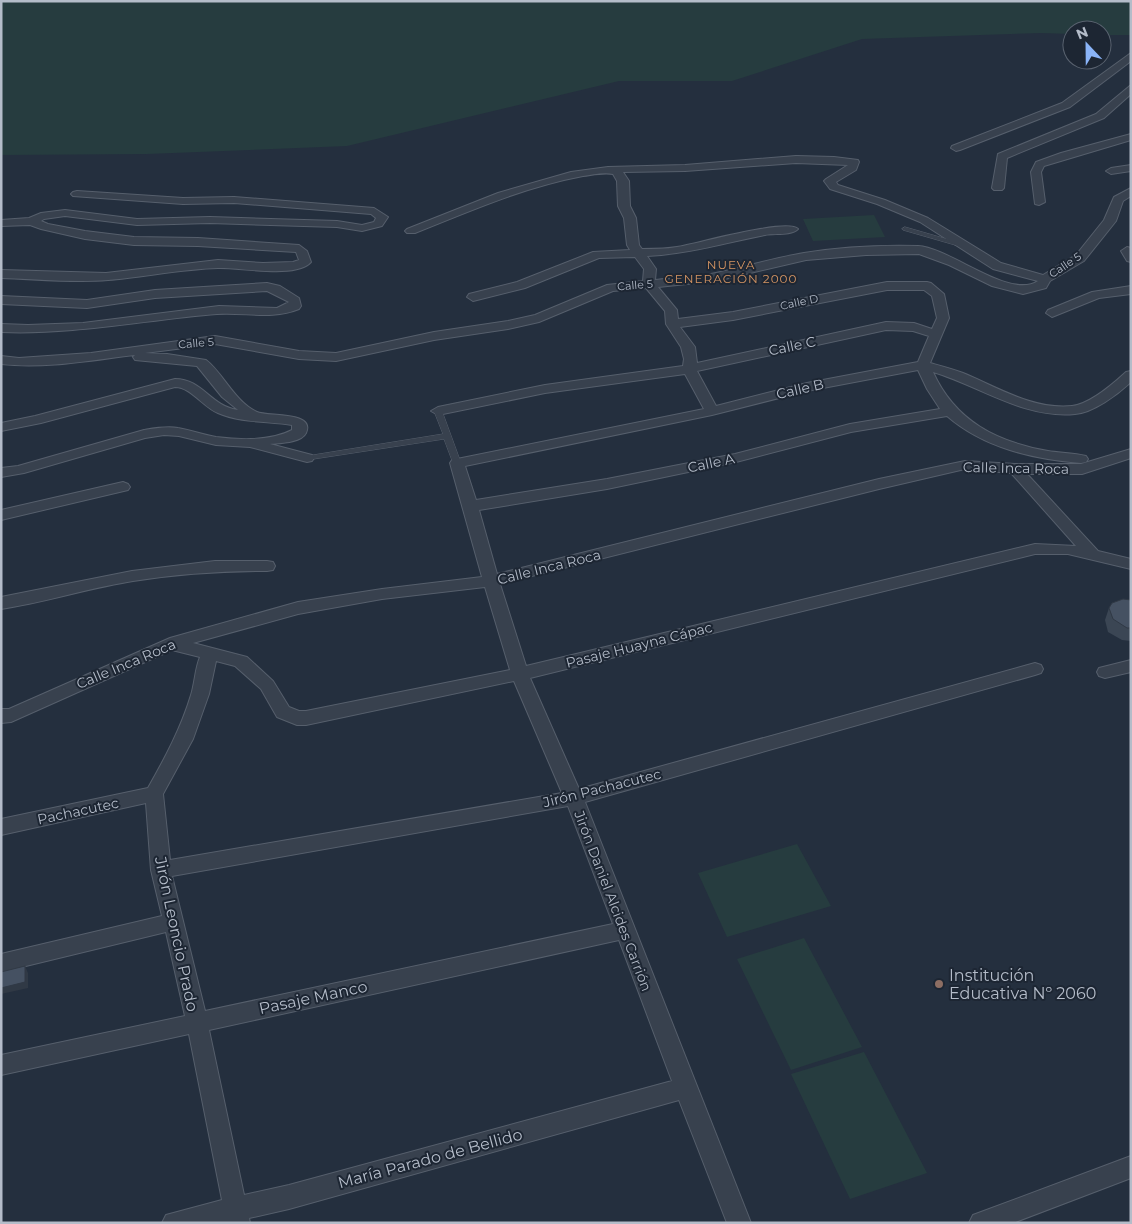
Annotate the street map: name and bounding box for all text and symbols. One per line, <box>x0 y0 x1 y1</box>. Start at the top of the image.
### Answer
north arrow <box>1062 20 1112 70</box>
text: N <box>1074 22 1091 43</box>
street label: Calle 5 <box>1046 249 1084 281</box>
district label: NUEVA GENERACIÓN 2000 <box>665 257 797 286</box>
street label: Calle 5 <box>617 276 653 294</box>
street label: Calle D <box>779 291 819 313</box>
street label: Calle C <box>767 332 817 360</box>
street label: Calle 5 <box>178 334 214 352</box>
street label: Calle B <box>774 375 826 403</box>
street label: Calle A <box>686 449 737 477</box>
street label: Calle Inca Roca <box>963 458 1069 478</box>
street label: Calle Inca Roca <box>495 545 603 589</box>
street label: Pasaje Huayna Cápac <box>564 618 714 672</box>
street label: Calle Inca Roca <box>74 635 178 693</box>
street label: Jirón Pachacutec <box>540 765 663 812</box>
street label: Pachacutec <box>36 794 120 828</box>
street label: Jirón Daniel Alcides Carrión <box>570 807 656 994</box>
street label: Jirón Leoncio Prado <box>151 854 202 1013</box>
place label: Institución Educativa Nº 2060 <box>949 966 1096 1003</box>
street label: Pasaje Manco <box>257 977 369 1018</box>
marker: Institución Educativa Nº 2060 <box>933 978 945 990</box>
street label: María Parado de Bellido <box>336 1125 524 1192</box>

